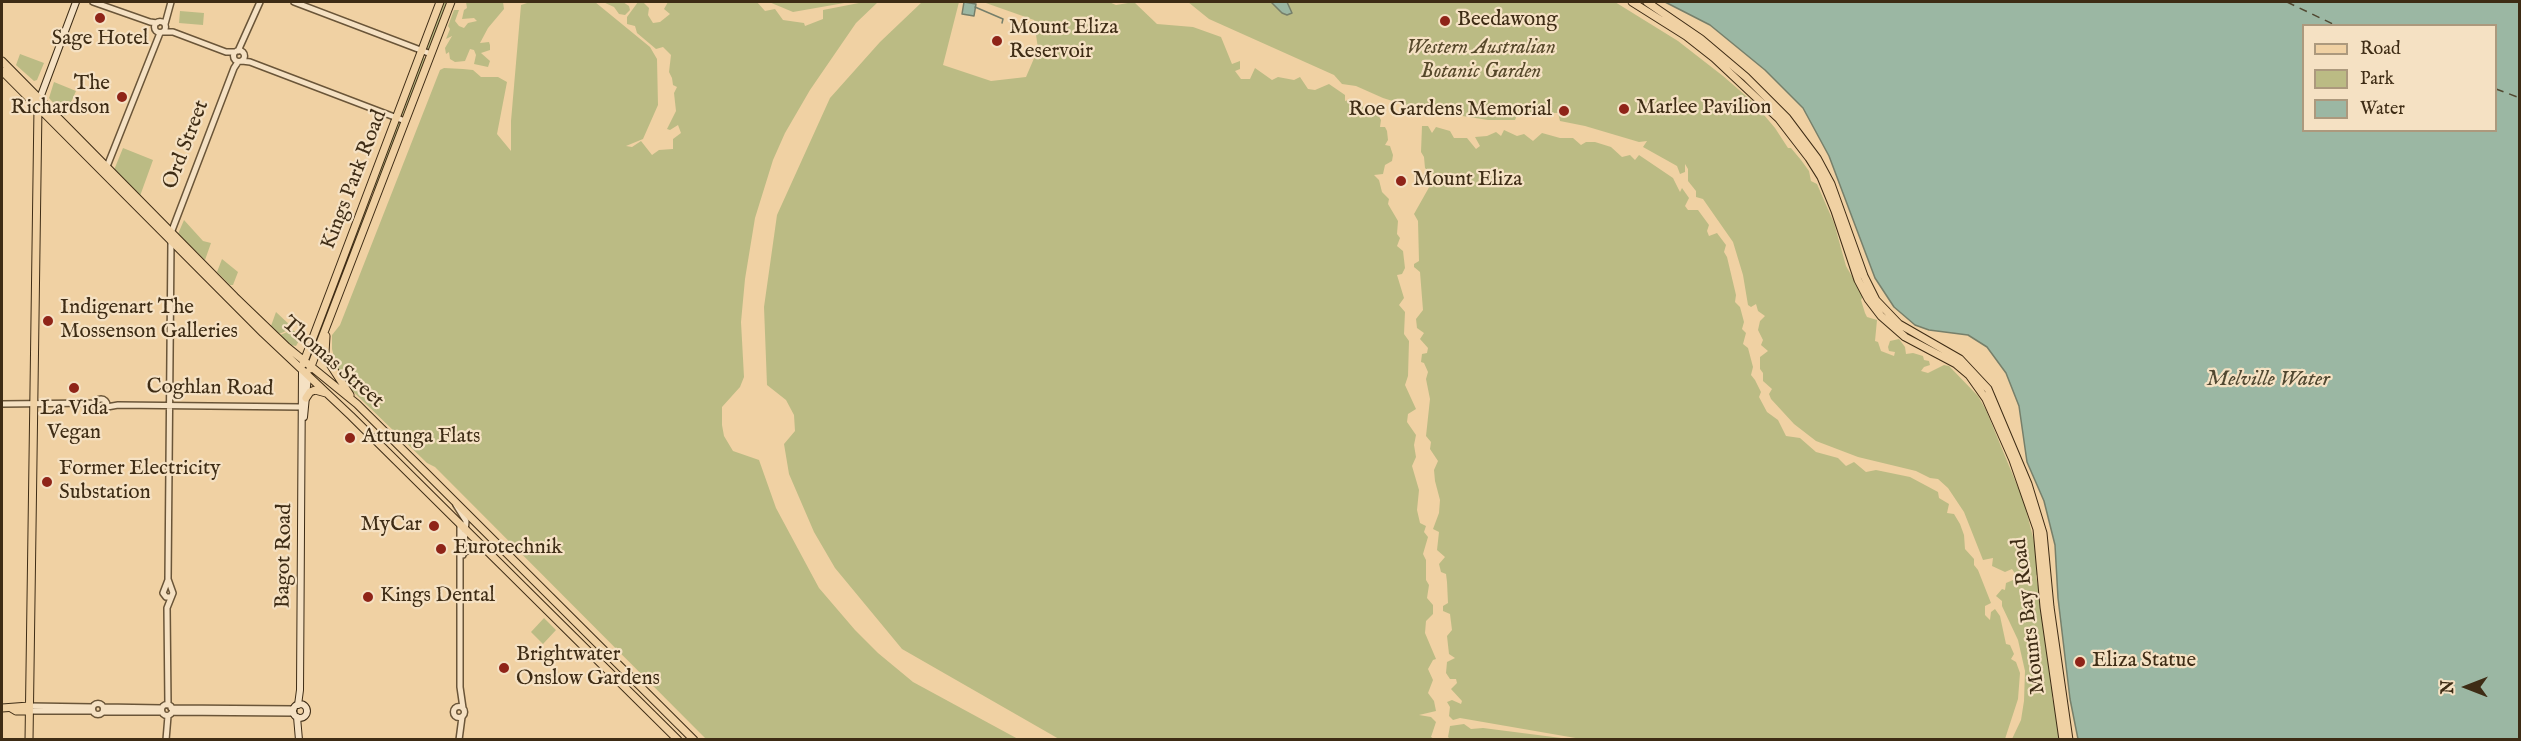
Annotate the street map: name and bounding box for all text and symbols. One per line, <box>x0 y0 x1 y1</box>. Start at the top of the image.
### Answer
place label: Beedawong <box>1457 8 1558 34</box>
marker: Sage Hotel <box>93 11 107 25</box>
marker: Beedawong <box>1438 14 1452 28</box>
place label: Mount Eliza Reservoir <box>1009 16 1118 66</box>
legend <box>2302 24 2497 132</box>
place label: Sage Hotel <box>51 27 149 53</box>
marker: Mount Eliza Reservoir <box>990 34 1004 48</box>
park label: Western Australian Botanic Garden <box>1406 36 1556 86</box>
text: Road <box>2360 38 2401 61</box>
text: Park <box>2360 68 2394 91</box>
place label: The Richardson <box>11 72 110 122</box>
marker: The Richardson <box>115 90 129 104</box>
place label: Marlee Pavilion <box>1636 96 1772 122</box>
street label: Ord Street <box>159 97 215 193</box>
place label: Roe Gardens Memorial <box>1348 98 1552 124</box>
text: Water <box>2360 98 2405 121</box>
marker: Marlee Pavilion <box>1617 102 1631 116</box>
marker: Roe Gardens Memorial <box>1557 104 1571 118</box>
street label: Kings Park Road <box>317 107 393 253</box>
place label: Mount Eliza <box>1413 168 1522 194</box>
marker: Mount Eliza <box>1394 174 1408 188</box>
place label: Indigenart The Mossenson Galleries <box>60 296 238 346</box>
street label: Thomas Street <box>276 312 388 414</box>
marker: Indigenart The Mossenson Galleries <box>41 314 55 328</box>
water label: Melville Water <box>2206 367 2330 393</box>
street label: Coghlan Road <box>146 375 274 403</box>
marker: La Vida Vegan <box>67 381 81 395</box>
place label: La Vida Vegan <box>40 397 108 447</box>
place label: Attunga Flats <box>362 425 480 451</box>
marker: Attunga Flats <box>343 431 357 445</box>
place label: Former Electricity Substation <box>59 457 221 507</box>
marker: Former Electricity Substation <box>40 475 54 489</box>
street label: Bagot Road <box>271 503 299 609</box>
place label: MyCar <box>361 513 422 539</box>
marker: MyCar <box>427 519 441 533</box>
place label: Eurotechnik <box>453 536 563 562</box>
street label: Mounts Bay Road <box>2008 536 2052 696</box>
marker: Eurotechnik <box>434 542 448 556</box>
place label: Kings Dental <box>380 584 495 610</box>
marker: Kings Dental <box>361 590 375 604</box>
place label: Brightwater Onslow Gardens <box>516 643 660 693</box>
place label: Eliza Statue <box>2092 649 2196 675</box>
marker: Eliza Statue <box>2073 655 2087 669</box>
north arrow <box>2437 657 2497 717</box>
marker: Brightwater Onslow Gardens <box>497 661 511 675</box>
text: N <box>2439 680 2459 694</box>

